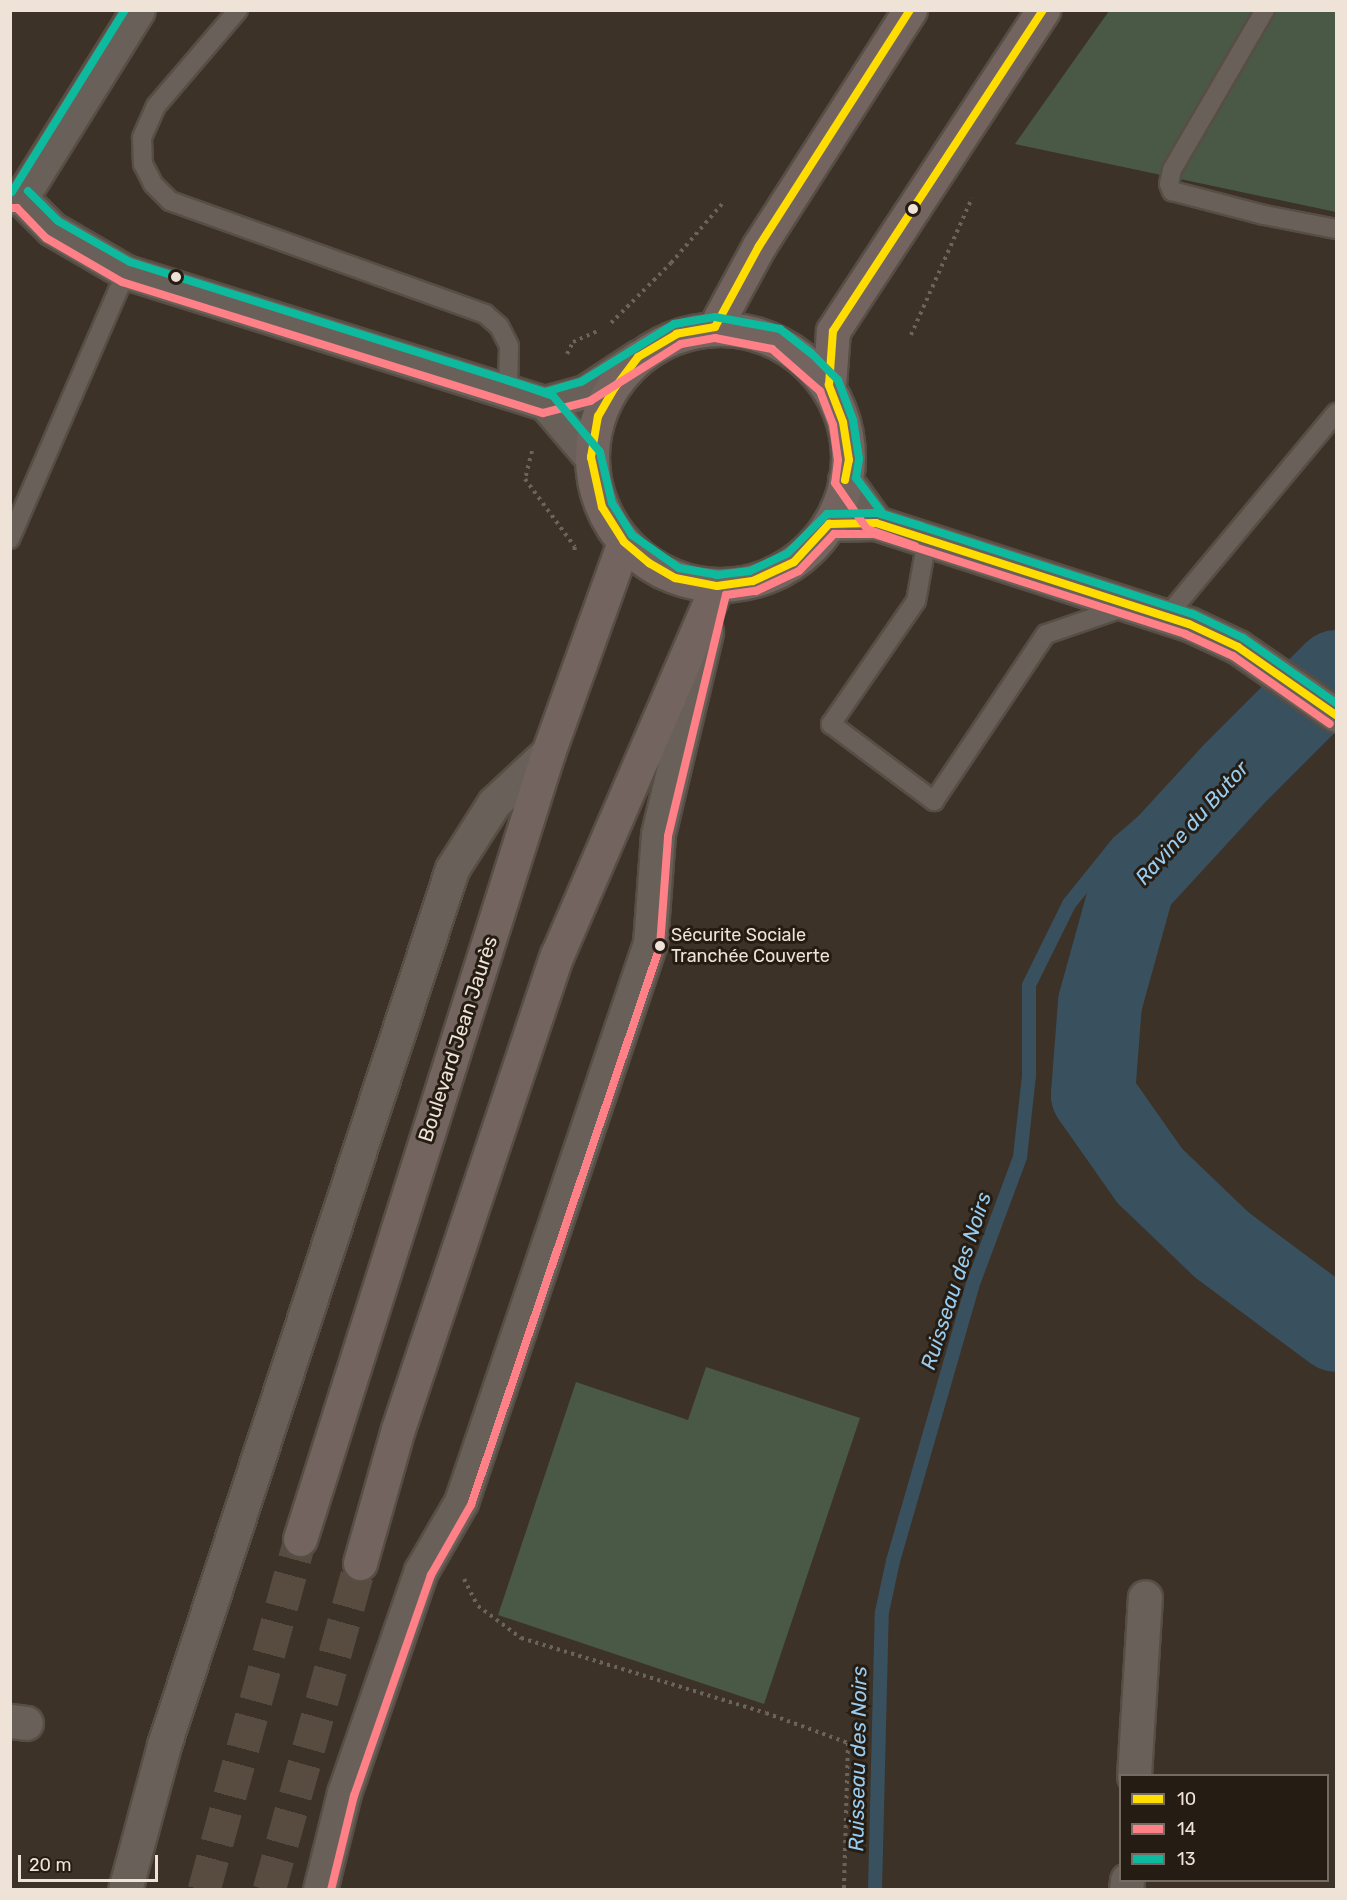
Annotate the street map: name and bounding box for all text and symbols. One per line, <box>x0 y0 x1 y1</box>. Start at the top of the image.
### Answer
unlabelled marker <box>907 203 919 215</box>
unlabelled marker <box>170 271 182 283</box>
water label: Ravine du Butor <box>1130 756 1254 890</box>
place label: Sécurite Sociale Tranchée Couverte <box>671 925 830 968</box>
street label: Boulevard Jean Jaurès <box>413 933 503 1145</box>
marker: Sécurite Sociale Tranchée Couverte <box>654 940 666 952</box>
water label: Ruisseau des Noirs <box>915 1189 997 1373</box>
water label: Ruisseau des Noirs <box>844 1666 872 1852</box>
legend <box>1119 1774 1329 1882</box>
text: 10 <box>1177 1788 1196 1810</box>
text: 14 <box>1177 1818 1196 1840</box>
scale bar <box>21 1843 160 1881</box>
text: 13 <box>1177 1848 1196 1870</box>
text: 20 m <box>29 1854 71 1876</box>

